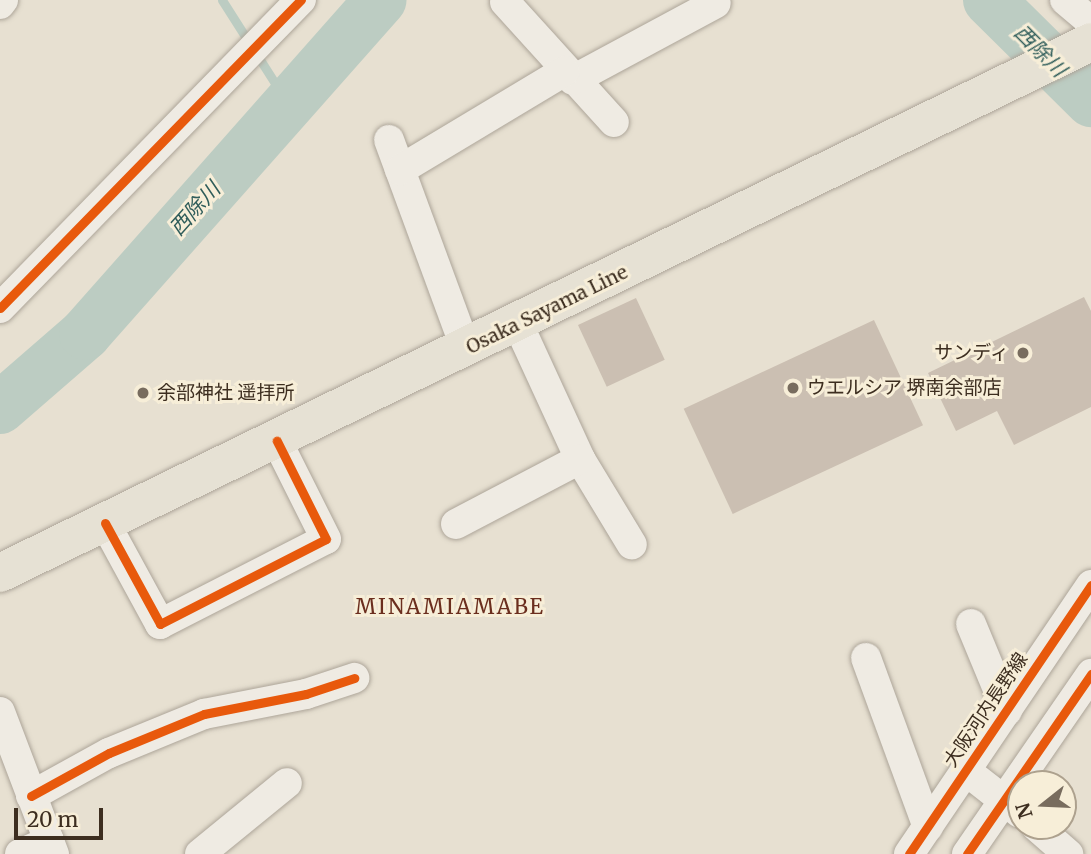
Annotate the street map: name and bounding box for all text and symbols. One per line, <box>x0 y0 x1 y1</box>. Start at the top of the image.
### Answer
water label: 西除川 <box>1009 20 1071 82</box>
water label: 西除川 <box>165 177 225 241</box>
street label: Osaka Sayama Line <box>463 261 631 359</box>
place label: サンディ <box>933 342 1009 364</box>
marker: サンディ <box>1015 345 1031 361</box>
place label: ウエルシア 堺南余部店 <box>807 377 1002 399</box>
marker: ウエルシア 堺南余部店 <box>785 380 801 396</box>
place label: 余部神社 遥拝所 <box>157 382 295 404</box>
marker: 余部神社 遥拝所 <box>135 385 151 401</box>
district label: MINAMIAMABE <box>357 594 543 620</box>
street label: 大阪河内長野線 <box>939 648 1033 772</box>
north arrow <box>1007 770 1077 840</box>
scale bar <box>18 794 107 838</box>
text: N <box>1010 800 1038 822</box>
text: 20 m <box>27 806 78 833</box>

